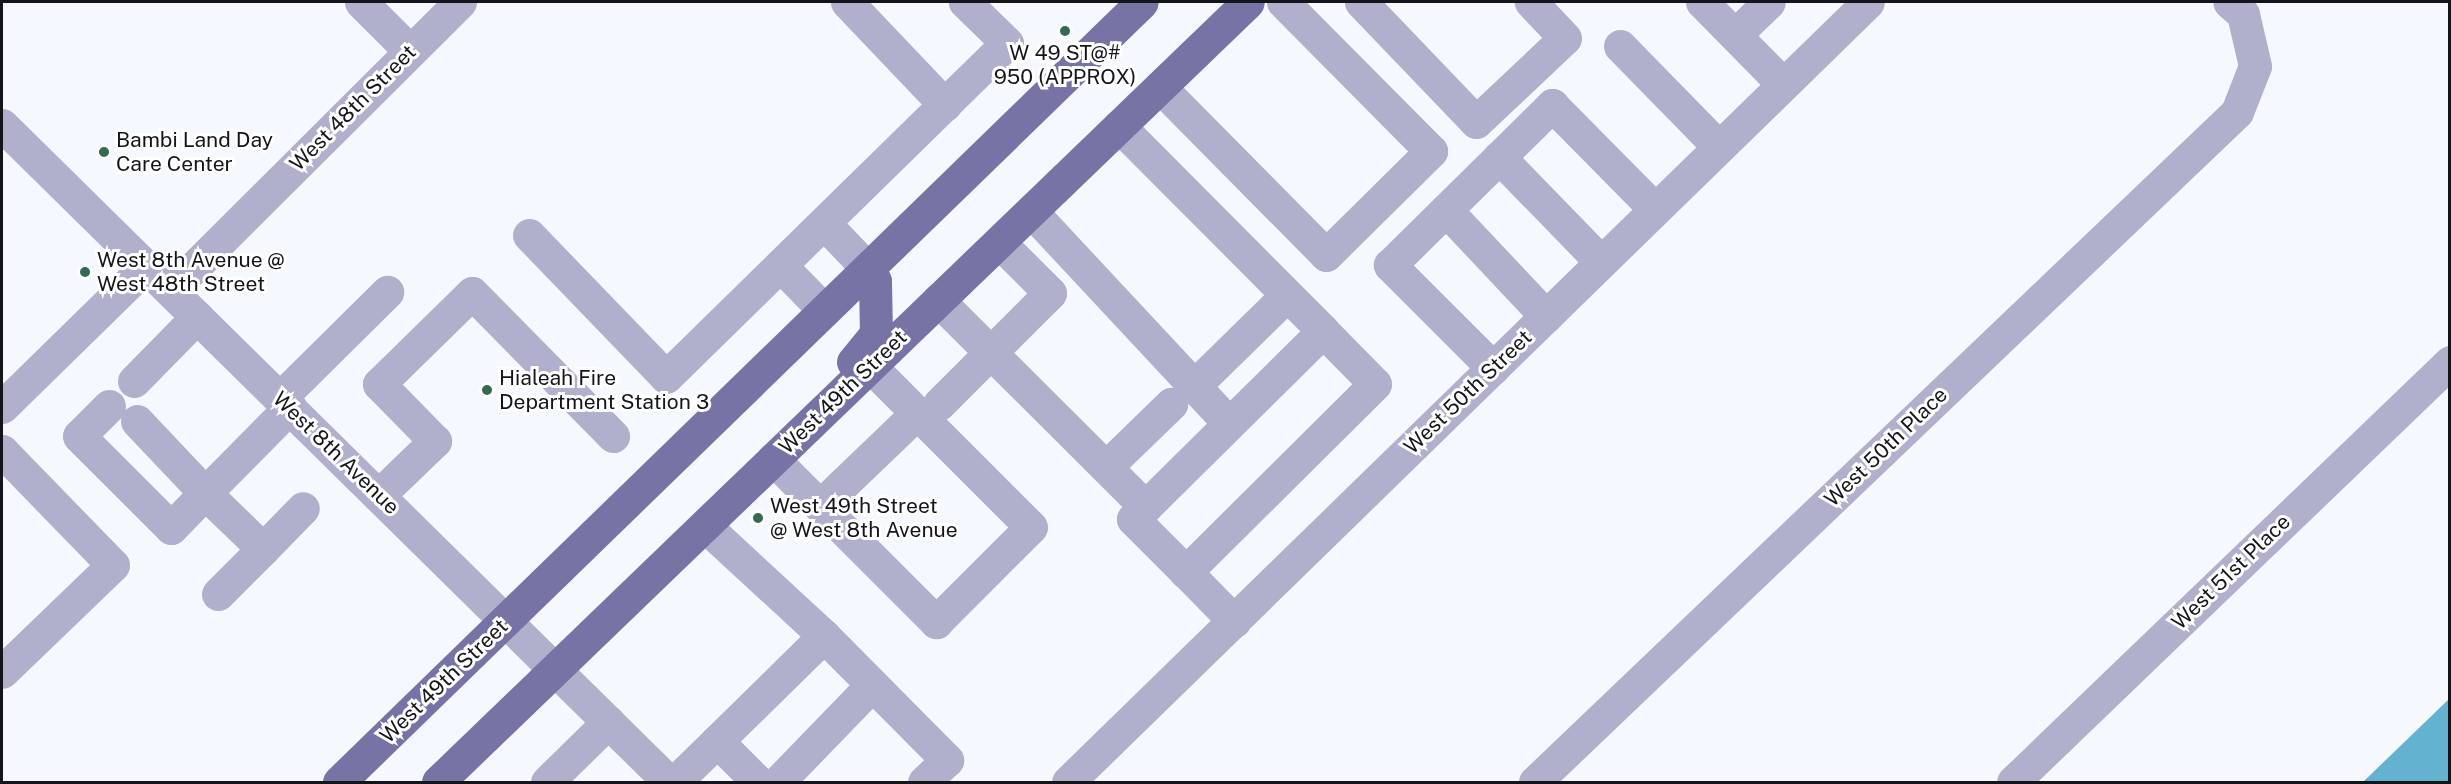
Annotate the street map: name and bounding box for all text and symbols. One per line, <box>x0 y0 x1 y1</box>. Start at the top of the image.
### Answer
marker: W 49 ST@# 950 (APPROX) <box>1058 24 1072 38</box>
street label: West 48th Street <box>285 40 421 176</box>
place label: W 49 ST@# 950 (APPROX) <box>994 40 1136 90</box>
place label: Bambi Land Day Care Center <box>116 127 273 177</box>
marker: Bambi Land Day Care Center <box>97 145 111 159</box>
place label: West 8th Avenue @ West 48th Street <box>97 247 285 297</box>
marker: West 8th Avenue @ West 48th Street <box>78 265 92 279</box>
street label: West 49th Street <box>774 325 912 459</box>
street label: West 50th Street <box>1399 325 1537 459</box>
place label: Hialeah Fire Department Station 3 <box>499 365 709 415</box>
street label: West 50th Place <box>1819 382 1953 512</box>
marker: Hialeah Fire Department Station 3 <box>480 383 494 397</box>
street label: West 8th Avenue <box>268 386 404 520</box>
place label: West 49th Street @ West 8th Avenue <box>770 493 958 543</box>
street label: West 51st Place <box>2167 509 2295 635</box>
marker: West 49th Street @ West 8th Avenue <box>751 511 765 525</box>
street label: West 49th Street <box>375 614 513 748</box>

